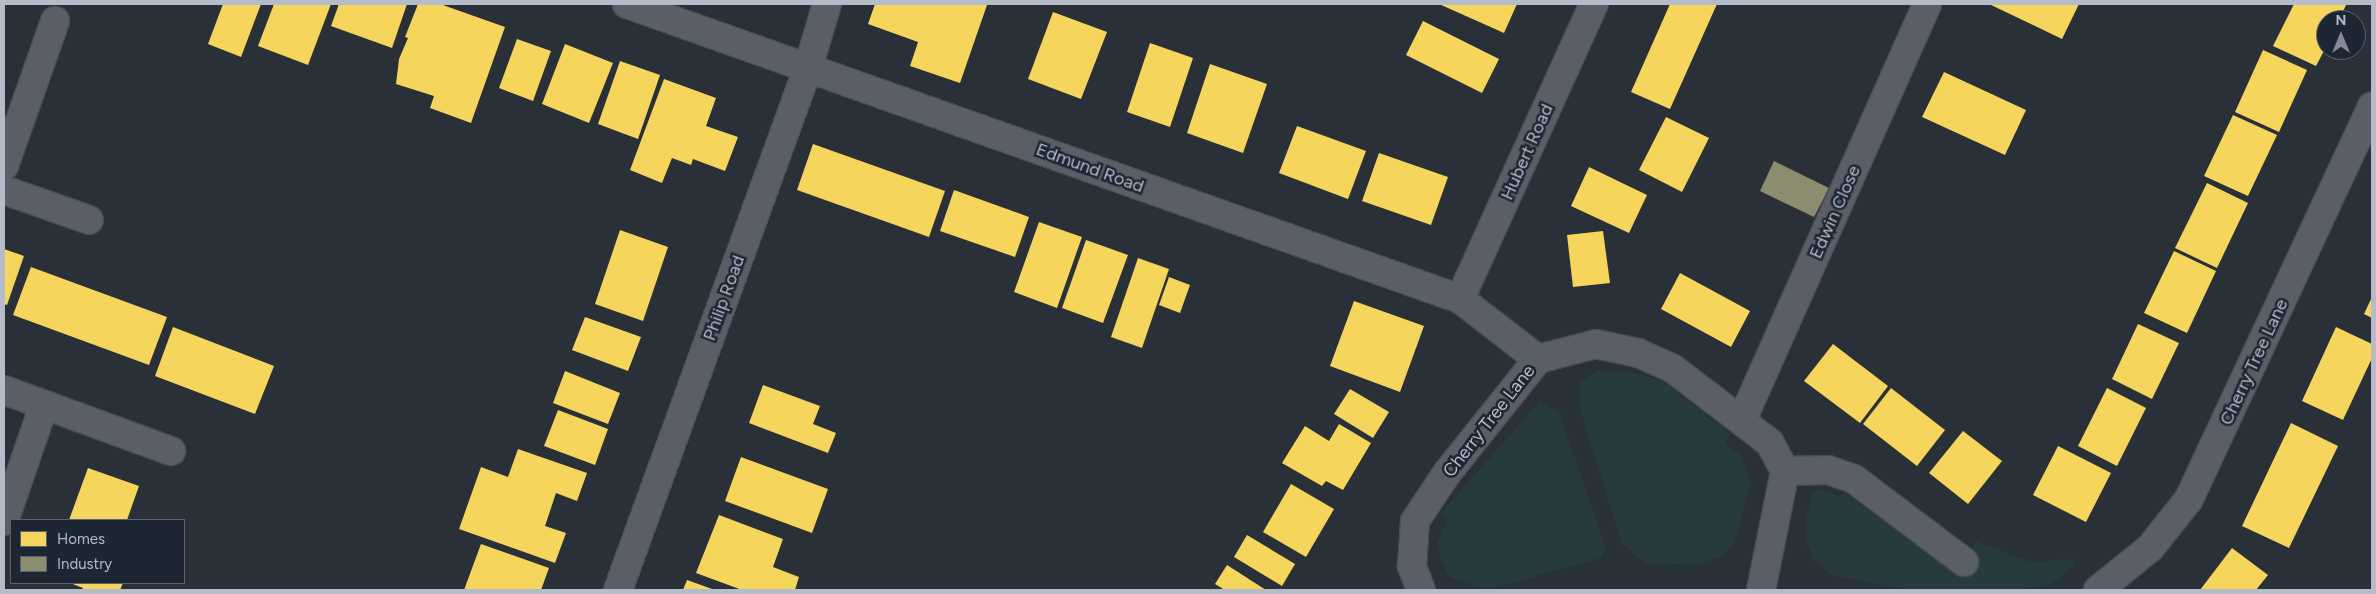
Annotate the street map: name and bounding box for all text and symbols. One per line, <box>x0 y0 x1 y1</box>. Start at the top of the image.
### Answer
north arrow <box>2316 10 2366 60</box>
text: N <box>2336 12 2346 29</box>
street label: Hubert Road <box>1496 101 1558 203</box>
street label: Edmund Road <box>1033 139 1147 197</box>
street label: Edwin Close <box>1805 162 1865 262</box>
street label: Philip Road <box>699 252 749 344</box>
street label: Cherry Tree Lane <box>2215 296 2293 428</box>
street label: Cherry Tree Lane <box>1438 361 1540 481</box>
legend <box>10 519 185 584</box>
text: Homes <box>57 530 105 548</box>
text: Industry <box>57 555 112 573</box>

